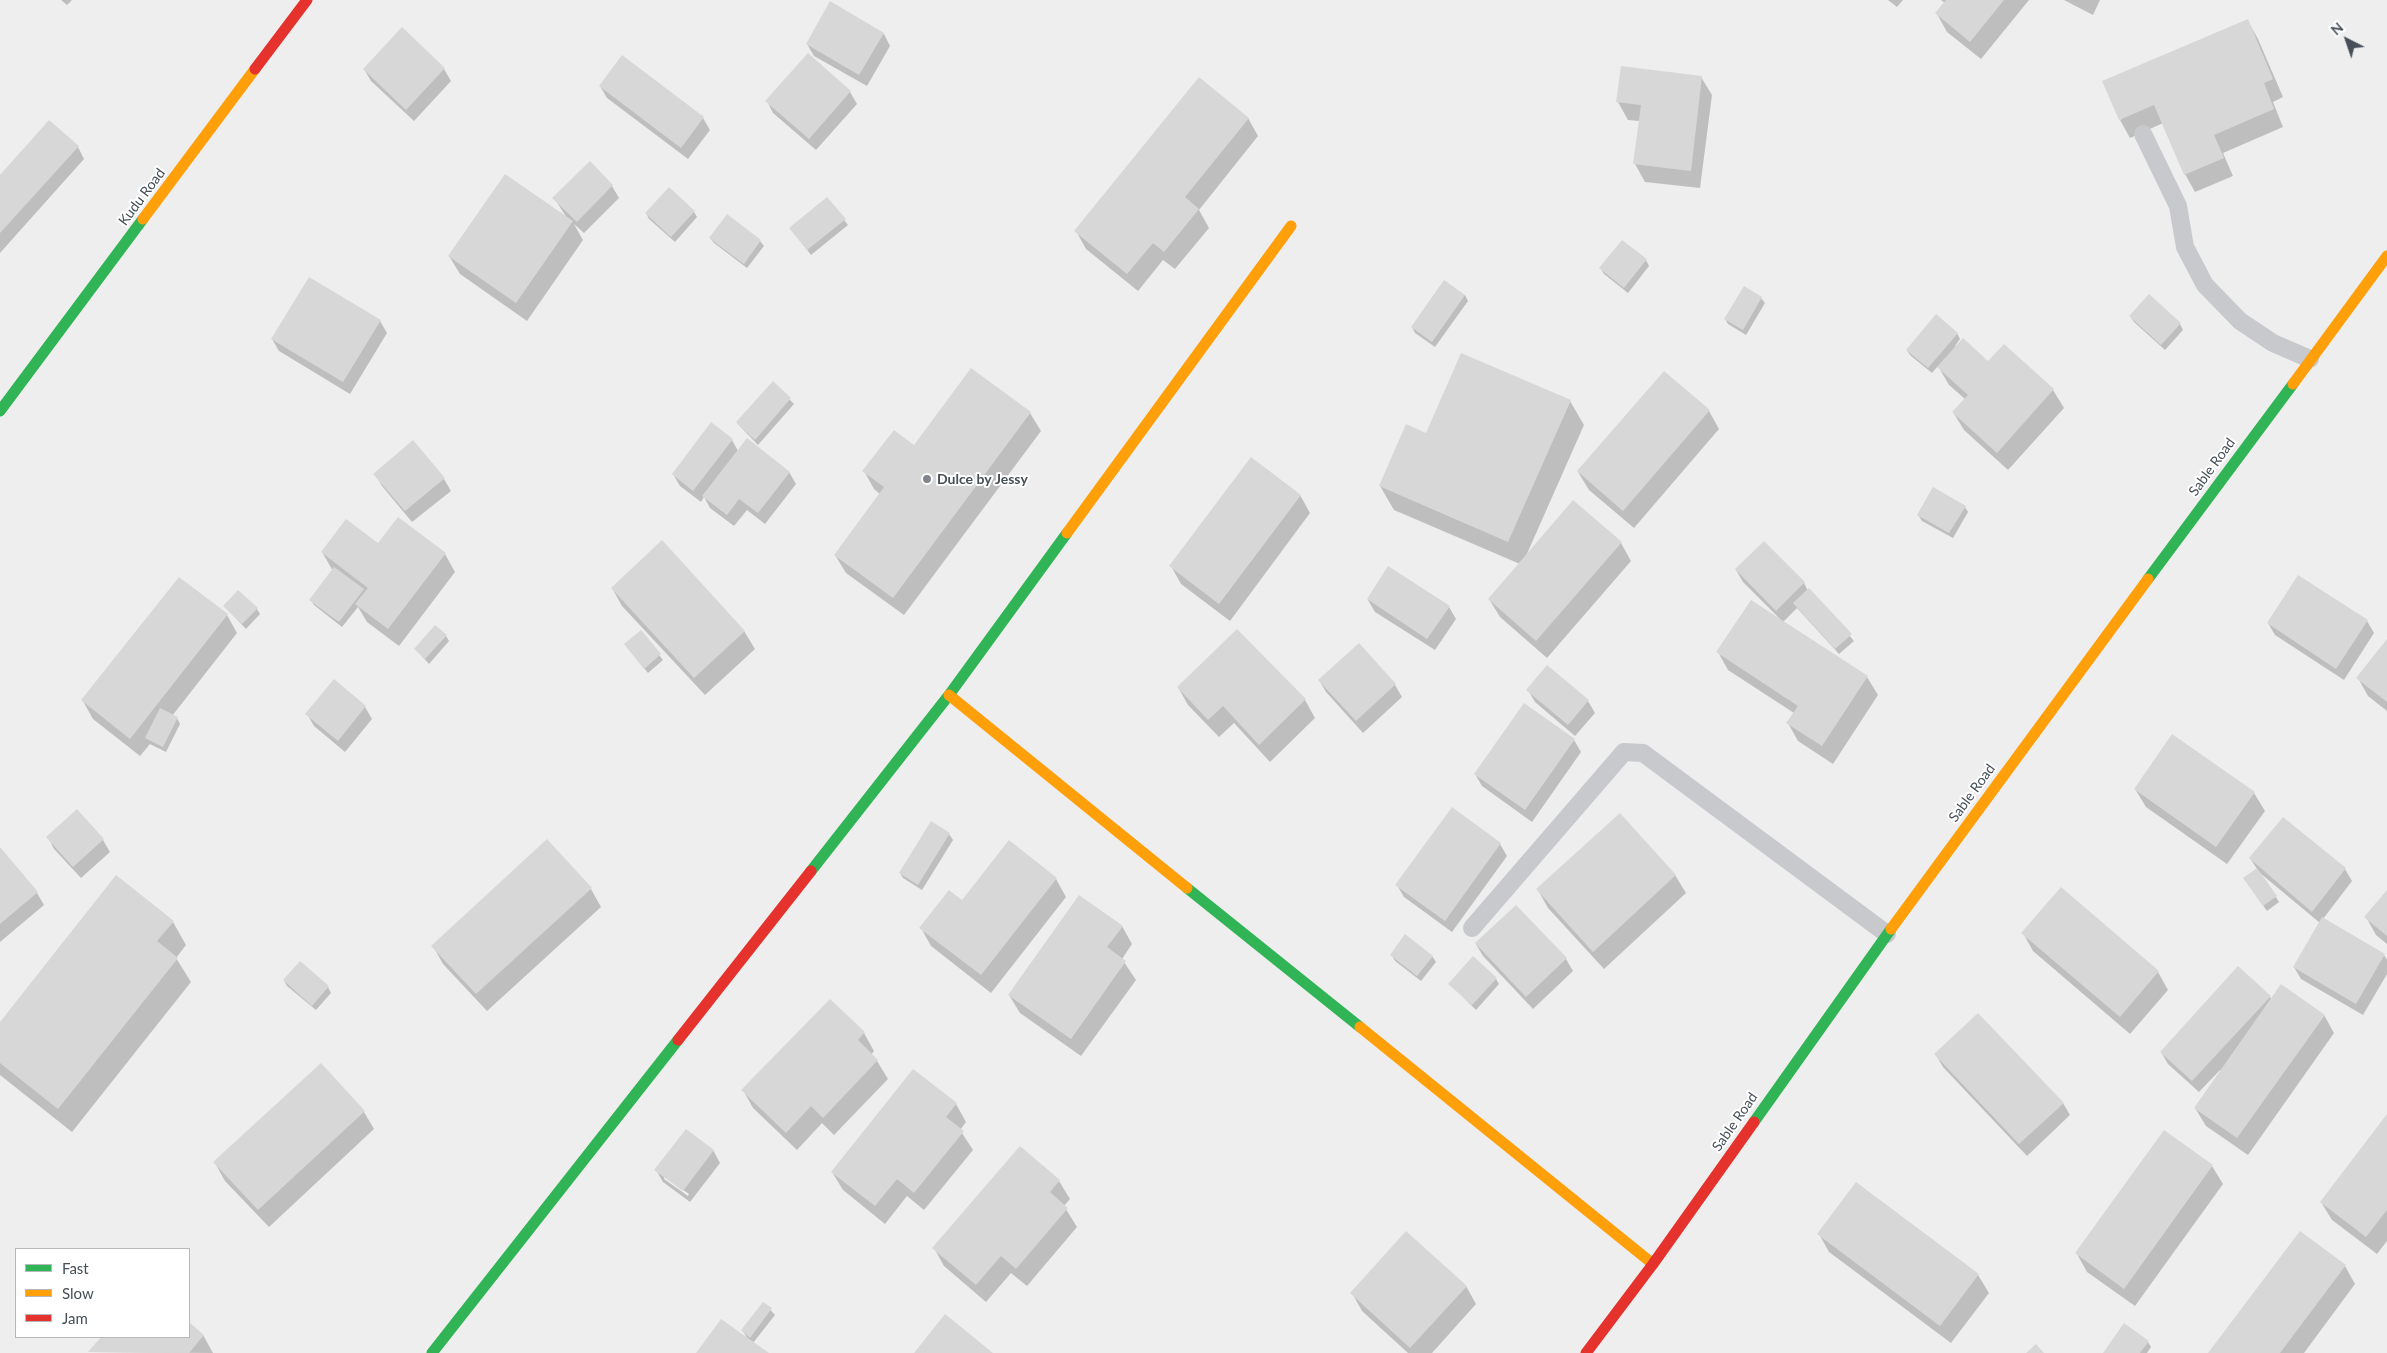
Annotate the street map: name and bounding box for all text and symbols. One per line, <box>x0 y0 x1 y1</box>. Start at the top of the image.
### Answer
north arrow <box>2322 15 2372 65</box>
text: N <box>2327 18 2346 38</box>
street label: Kudu Road <box>115 165 169 229</box>
street label: Sable Road <box>2185 435 2239 499</box>
place label: Dulce by Jessy <box>937 471 1028 487</box>
marker: Dulce by Jessy <box>921 473 933 485</box>
street label: Sable Road <box>1945 761 1999 825</box>
street label: Sable Road <box>1709 1089 1761 1155</box>
legend <box>15 1248 190 1338</box>
text: Fast <box>62 1259 89 1277</box>
text: Slow <box>62 1284 94 1302</box>
text: Jam <box>62 1309 88 1327</box>

